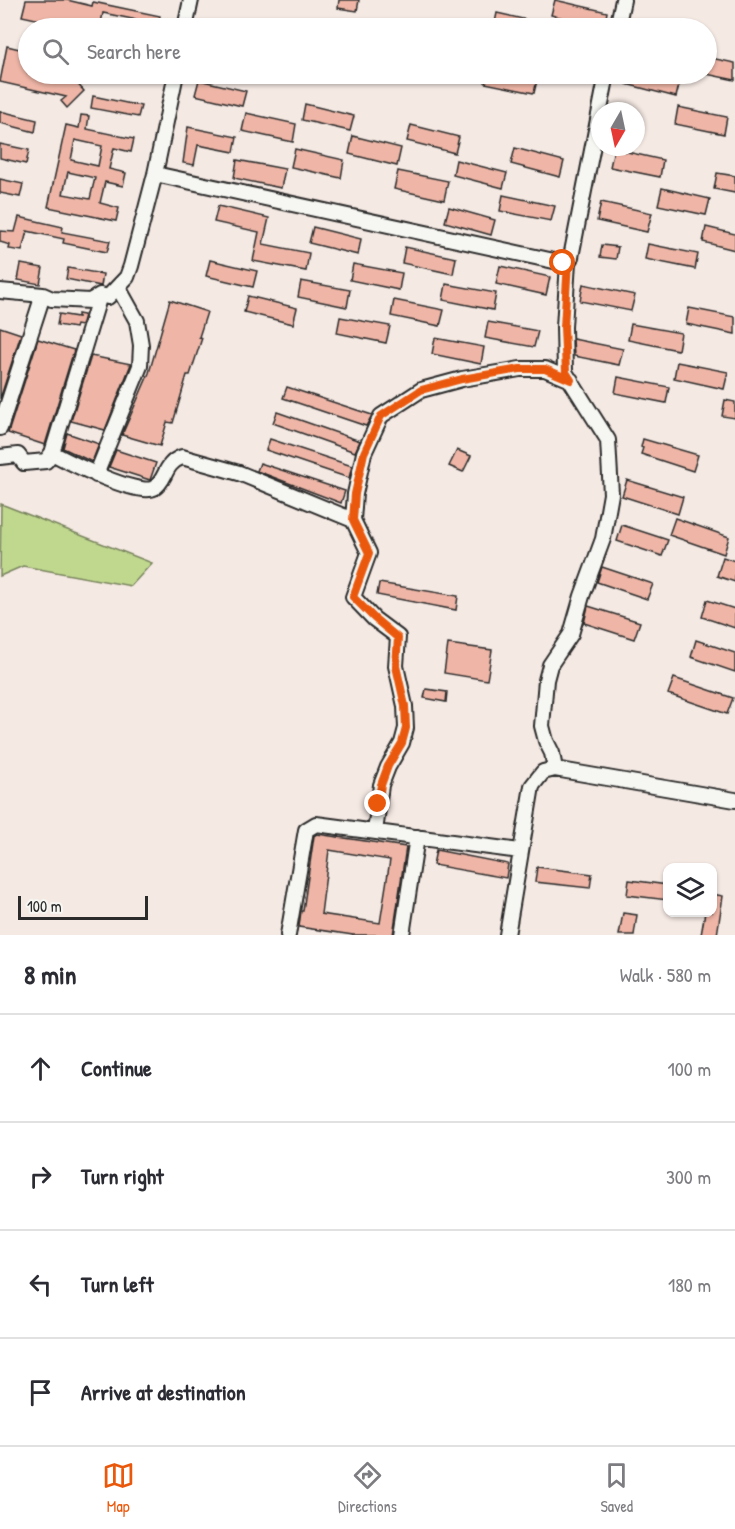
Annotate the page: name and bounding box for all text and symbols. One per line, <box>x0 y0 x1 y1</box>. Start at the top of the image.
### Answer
search box <box>18 18 717 84</box>
icon: search <box>39 35 72 68</box>
text: Search here <box>87 36 181 66</box>
north arrow <box>591 102 645 156</box>
route start <box>549 249 575 275</box>
route end <box>364 790 390 816</box>
map controls <box>663 863 717 917</box>
button: layers <box>663 863 717 917</box>
scale bar <box>18 893 148 920</box>
text: 100 m <box>27 895 62 917</box>
text: 8 min <box>24 957 77 992</box>
text: Walk · 580 m <box>620 961 711 988</box>
icon: ahead <box>24 1052 57 1085</box>
text: Continue <box>81 1053 152 1083</box>
text: 100 m <box>668 1055 711 1082</box>
icon: right <box>24 1160 57 1193</box>
text: Turn right <box>81 1161 164 1191</box>
text: 300 m <box>666 1163 711 1190</box>
icon: left <box>24 1268 57 1301</box>
text: Turn left <box>81 1269 154 1299</box>
text: 180 m <box>668 1271 711 1298</box>
icon: arrive <box>24 1376 57 1409</box>
text: Arrive at destination <box>81 1377 246 1407</box>
tab: Map <box>102 1459 135 1517</box>
tab: Directions <box>338 1459 397 1517</box>
tab: Saved <box>600 1459 633 1517</box>

